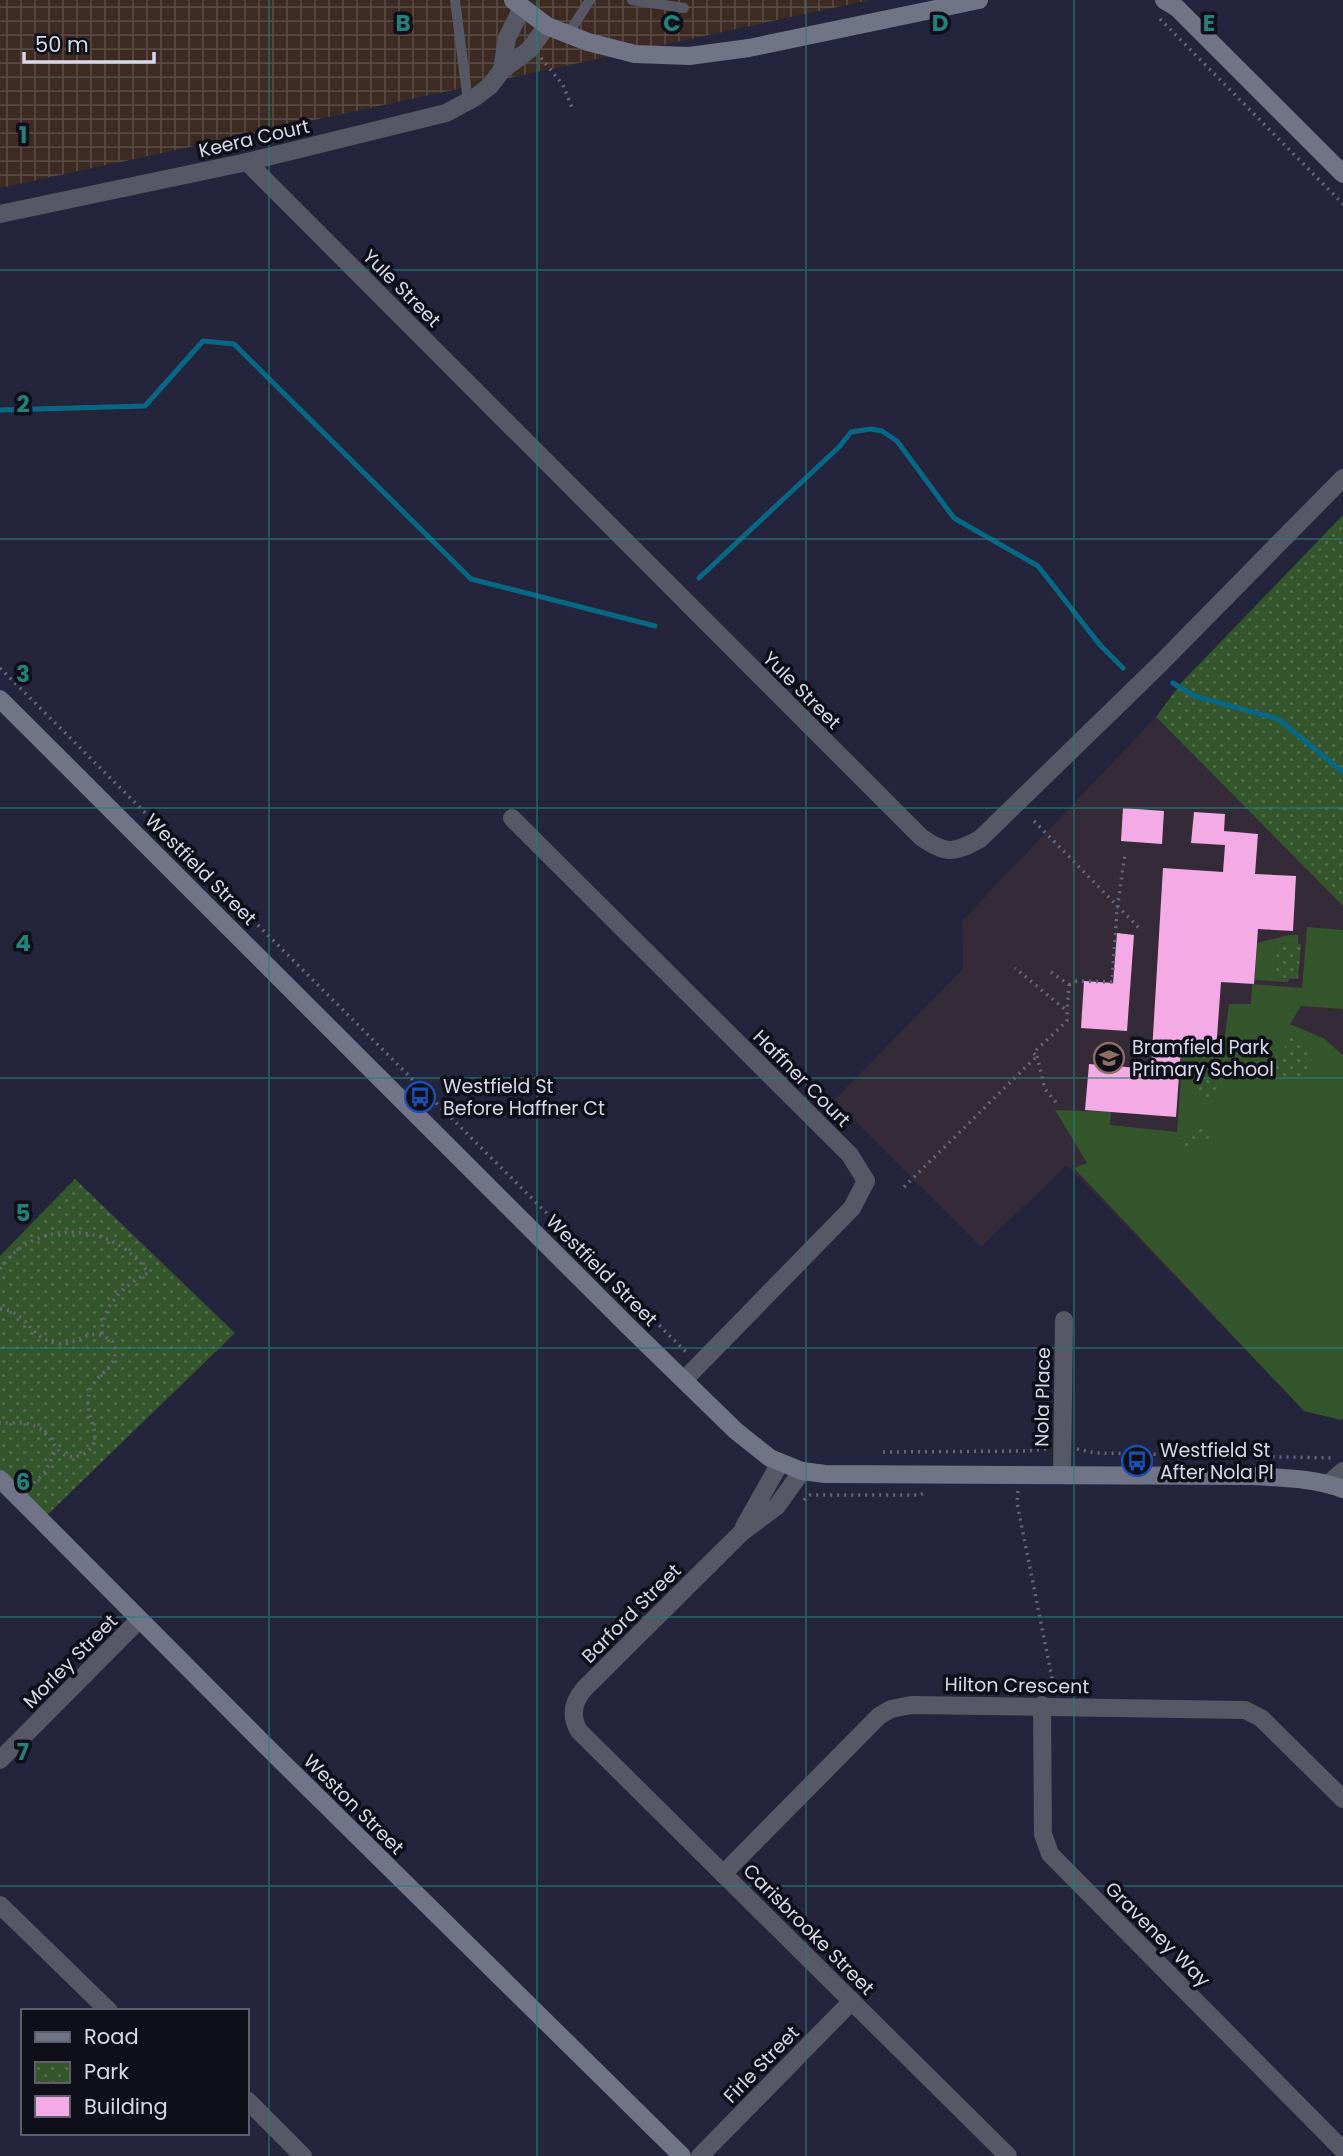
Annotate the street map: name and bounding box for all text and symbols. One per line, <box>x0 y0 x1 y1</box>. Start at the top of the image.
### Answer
text: B <box>395 7 411 39</box>
text: C <box>663 7 681 39</box>
text: D <box>932 7 948 39</box>
text: E <box>1203 7 1215 39</box>
scale bar <box>24 21 154 65</box>
text: 50 m <box>35 30 89 59</box>
street label: Keera Court <box>196 113 312 164</box>
text: 1 <box>19 119 27 151</box>
street label: Yule Street <box>357 243 447 333</box>
text: 2 <box>16 388 30 420</box>
street label: Yule Street <box>757 645 847 735</box>
text: 3 <box>16 658 30 690</box>
street label: Westfield Street <box>139 807 263 931</box>
text: 4 <box>15 927 31 959</box>
street label: Haffner Court <box>747 1024 856 1133</box>
place label: Bramfield Park Primary School <box>1132 1034 1274 1083</box>
school or university icon: Bramfield Park Primary School <box>1092 1041 1126 1075</box>
place label: Westfield St Before Haffner Ct <box>443 1073 605 1122</box>
bus stop icon: Westfield St Before Haffner Ct <box>403 1080 437 1114</box>
text: 5 <box>16 1197 30 1229</box>
street label: Westfield Street <box>540 1208 664 1332</box>
street label: Nola Place <box>1028 1347 1057 1447</box>
place label: Westfield St After Nola Pl <box>1160 1437 1274 1486</box>
bus stop icon: Westfield St After Nola Pl <box>1120 1444 1154 1478</box>
text: 6 <box>16 1466 30 1498</box>
street label: Barford Street <box>576 1558 687 1669</box>
street label: Morley Street <box>17 1608 124 1715</box>
street label: Hilton Crescent <box>944 1671 1090 1700</box>
text: 7 <box>17 1736 29 1768</box>
street label: Weston Street <box>297 1748 410 1861</box>
street label: Carisbrooke Street <box>737 1858 880 2001</box>
street label: Graveney Way <box>1099 1876 1217 1993</box>
legend <box>21 2009 248 2135</box>
street label: Firle Street <box>717 2019 805 2109</box>
text: Road <box>84 2022 139 2051</box>
text: Park <box>84 2057 129 2086</box>
text: Building <box>84 2092 168 2121</box>

